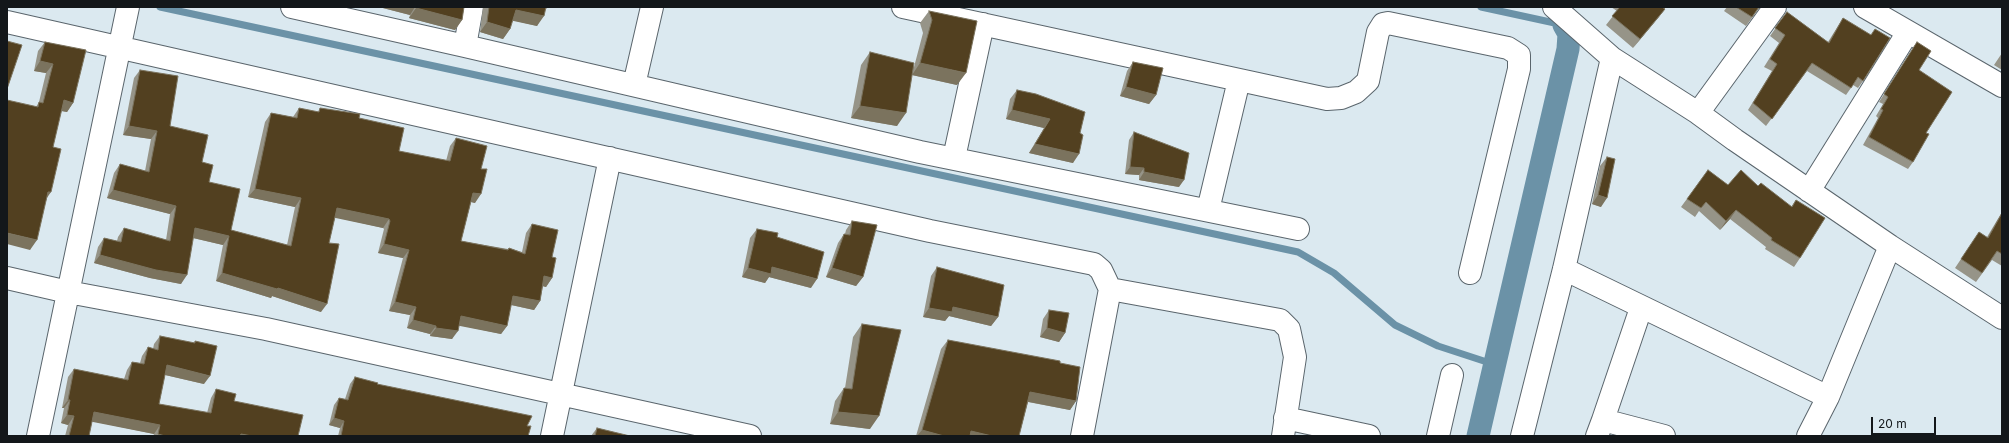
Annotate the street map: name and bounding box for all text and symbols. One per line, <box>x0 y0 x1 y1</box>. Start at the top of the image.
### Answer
scale bar <box>1873 409 1938 435</box>
text: 20 m <box>1878 416 1907 431</box>

